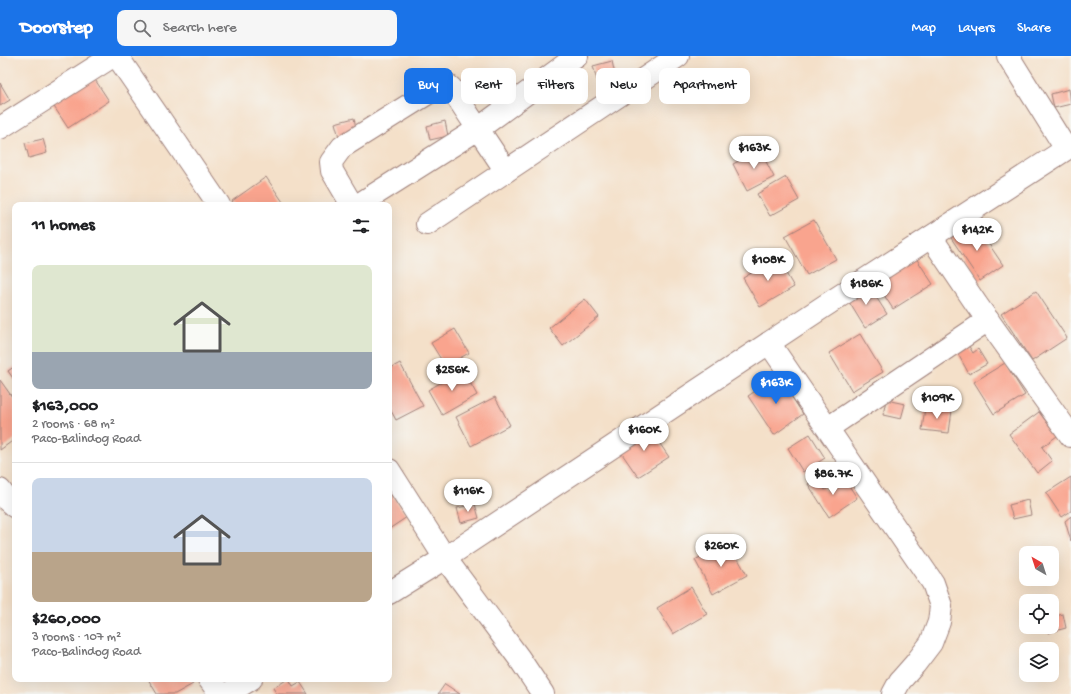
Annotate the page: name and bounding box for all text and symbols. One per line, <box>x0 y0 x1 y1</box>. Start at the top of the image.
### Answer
search box <box>117 10 397 46</box>
text: Doorstep <box>20 17 93 40</box>
icon: search <box>131 17 153 39</box>
text: Search here <box>163 19 237 37</box>
text: Map <box>912 20 936 37</box>
text: Layers <box>958 20 995 37</box>
text: Share <box>1017 20 1051 37</box>
chip: Buy <box>404 68 453 104</box>
chip: Rent <box>461 68 516 104</box>
chip: Filters <box>524 68 588 104</box>
chip: New <box>596 68 651 104</box>
chip: Apartment <box>659 68 750 104</box>
pin: $163K <box>726 136 782 170</box>
text: $163K <box>738 141 770 156</box>
icon: filters <box>350 215 372 237</box>
text: 11 homes <box>32 216 95 236</box>
pin: $142K <box>949 218 1005 252</box>
text: $142K <box>962 223 992 238</box>
pin: $108K <box>740 248 796 282</box>
text: $108K <box>752 253 784 268</box>
pin: $186K <box>838 272 894 306</box>
text: $186K <box>850 277 882 292</box>
icon: home <box>166 291 238 363</box>
pin: $256K <box>424 358 480 392</box>
text: $256K <box>436 363 468 378</box>
pin: $163K <box>748 371 804 405</box>
text: $163K <box>760 376 792 391</box>
pin: $109K <box>909 386 965 420</box>
text: $109K <box>921 391 953 406</box>
text: $163,000 <box>32 397 98 417</box>
text: 2 rooms · 68 m² <box>32 417 115 432</box>
pin: $160K <box>616 418 672 452</box>
text: $160K <box>628 423 660 438</box>
text: Paco-Balindog Road <box>32 432 141 447</box>
pin: $86.7K <box>800 462 866 496</box>
text: $86.7K <box>814 467 852 482</box>
pin: $116K <box>440 479 496 513</box>
text: $116K <box>453 484 483 499</box>
icon: home <box>166 504 238 576</box>
pin: $260K <box>693 534 749 568</box>
text: $260K <box>704 539 738 554</box>
north arrow <box>1019 546 1059 586</box>
map controls <box>1019 546 1059 682</box>
button: locate <box>1019 594 1059 634</box>
text: $260,000 <box>32 610 101 630</box>
text: 3 rooms · 107 m² <box>32 630 121 645</box>
button: layers <box>1019 642 1059 682</box>
text: Paco-Balindog Road <box>32 645 141 660</box>

